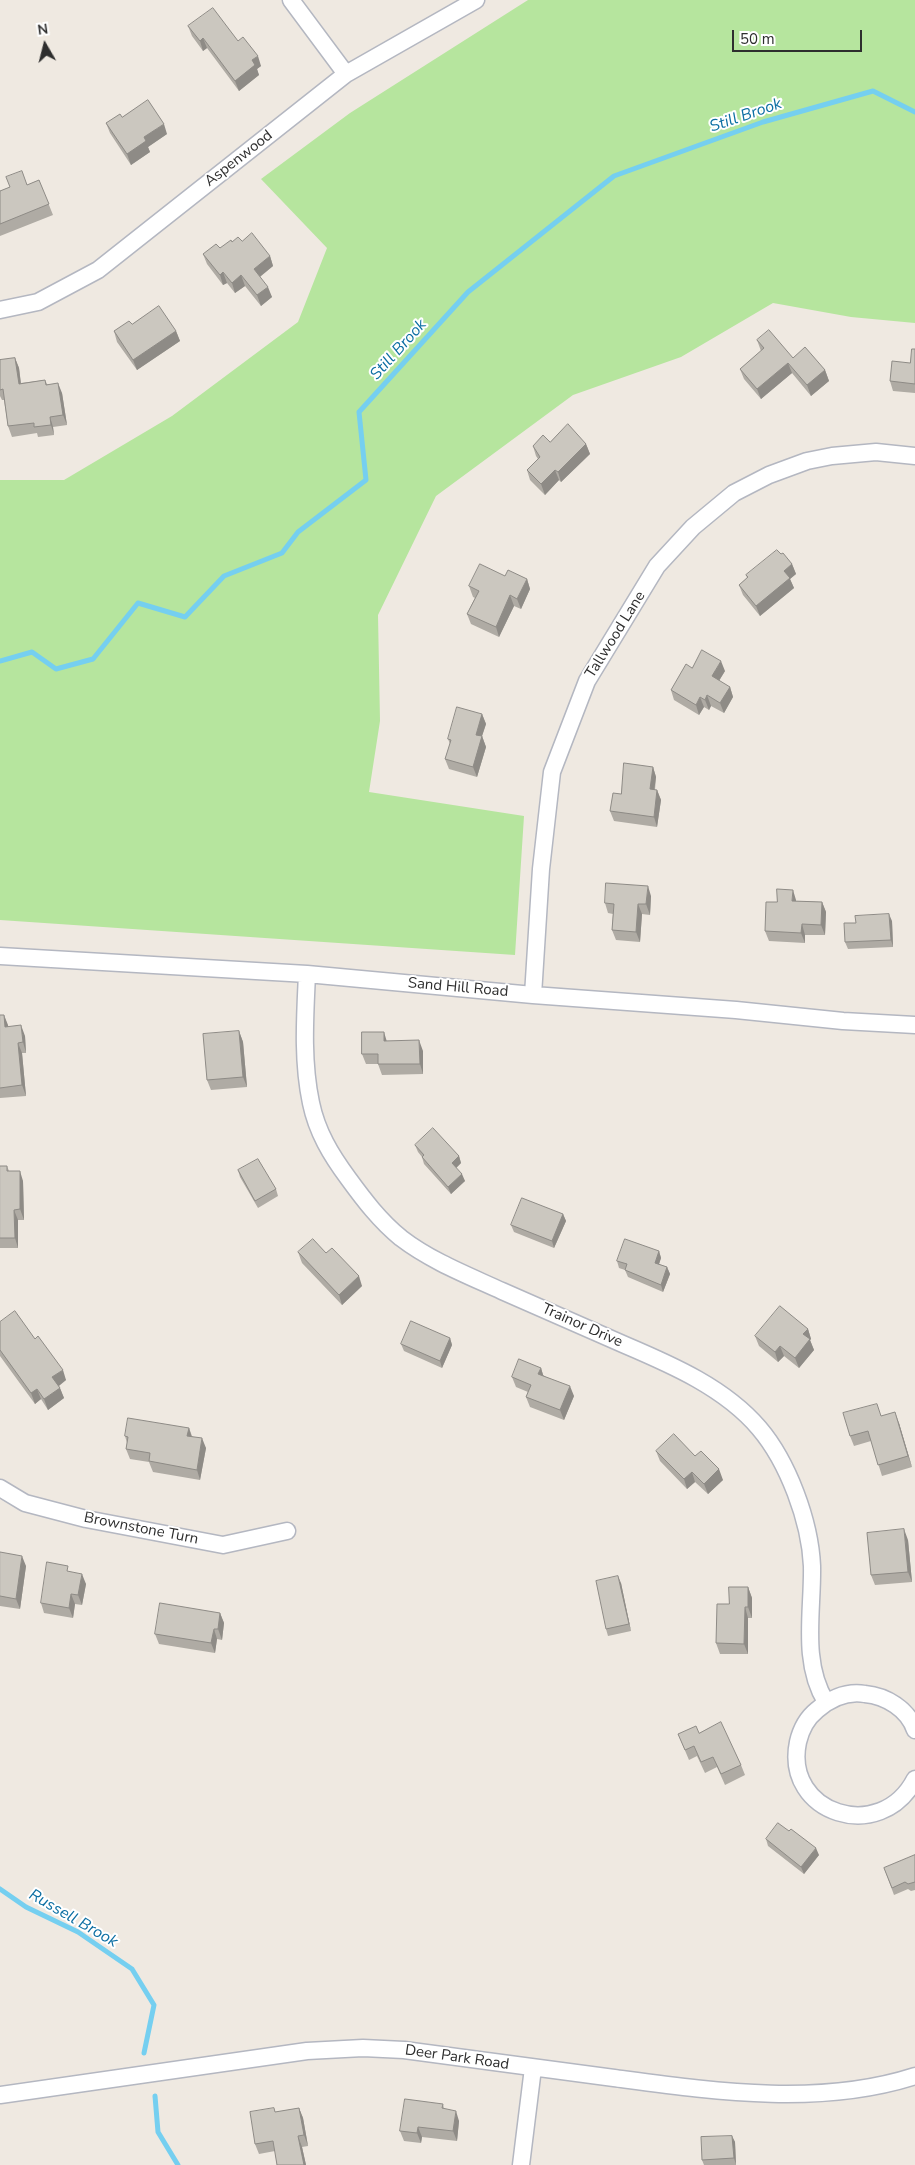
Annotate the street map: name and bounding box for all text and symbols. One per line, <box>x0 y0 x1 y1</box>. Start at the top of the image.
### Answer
north arrow <box>20 20 70 70</box>
text: N <box>36 20 49 40</box>
scale bar <box>735 20 865 52</box>
text: 50 m <box>740 29 775 49</box>
water label: Still Brook <box>707 95 785 137</box>
street label: Aspenwood <box>201 127 277 191</box>
water label: Still Brook <box>367 316 431 384</box>
street label: Tallwood Lane <box>582 588 650 682</box>
street label: Sand Hill Road <box>407 975 509 1001</box>
street label: Trainor Drive <box>539 1300 625 1352</box>
street label: Brownstone Turn <box>82 1509 200 1549</box>
water label: Russell Brook <box>25 1886 121 1952</box>
street label: Deer Park Road <box>404 2042 510 2074</box>

